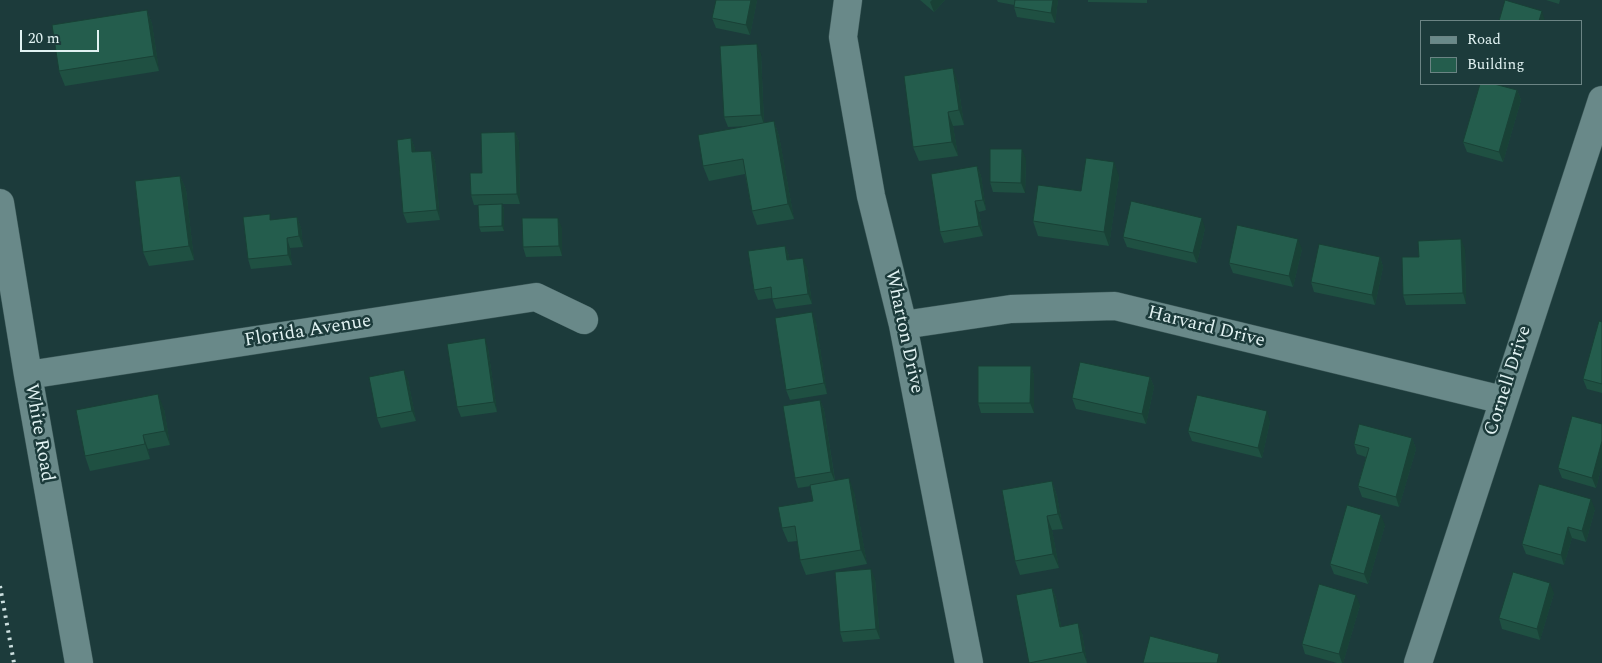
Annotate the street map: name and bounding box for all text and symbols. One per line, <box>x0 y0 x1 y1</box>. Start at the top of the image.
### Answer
scale bar <box>22 20 101 52</box>
legend <box>1420 20 1582 85</box>
text: 20 m <box>28 27 60 50</box>
text: Road <box>1467 28 1501 51</box>
text: Building <box>1467 53 1524 76</box>
street label: Wharton Drive <box>879 268 927 396</box>
street label: Harvard Drive <box>1145 302 1267 354</box>
street label: Florida Avenue <box>243 311 373 353</box>
street label: Cornell Drive <box>1480 323 1538 439</box>
street label: White Road <box>18 382 58 484</box>

